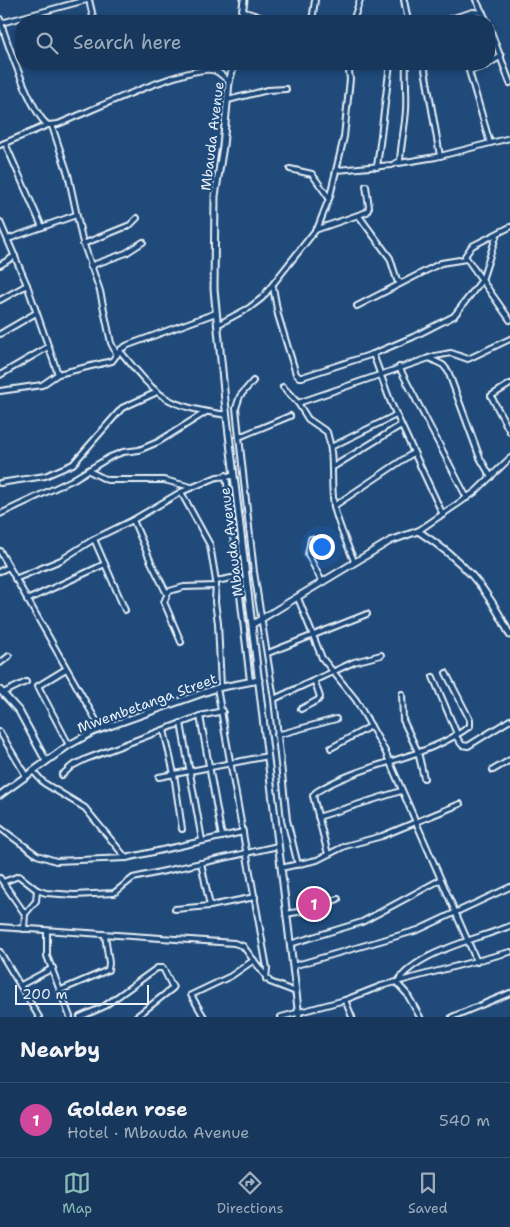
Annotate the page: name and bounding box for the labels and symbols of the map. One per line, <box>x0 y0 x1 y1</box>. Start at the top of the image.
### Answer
street label: Mbauda Avenue <box>196 80 228 192</box>
street label: Mbauda Avenue <box>215 486 247 598</box>
your location <box>309 534 335 560</box>
street label: Mwembetanga Street <box>75 669 219 737</box>
pin: 1 <box>298 885 330 923</box>
scale bar <box>15 982 149 1005</box>

